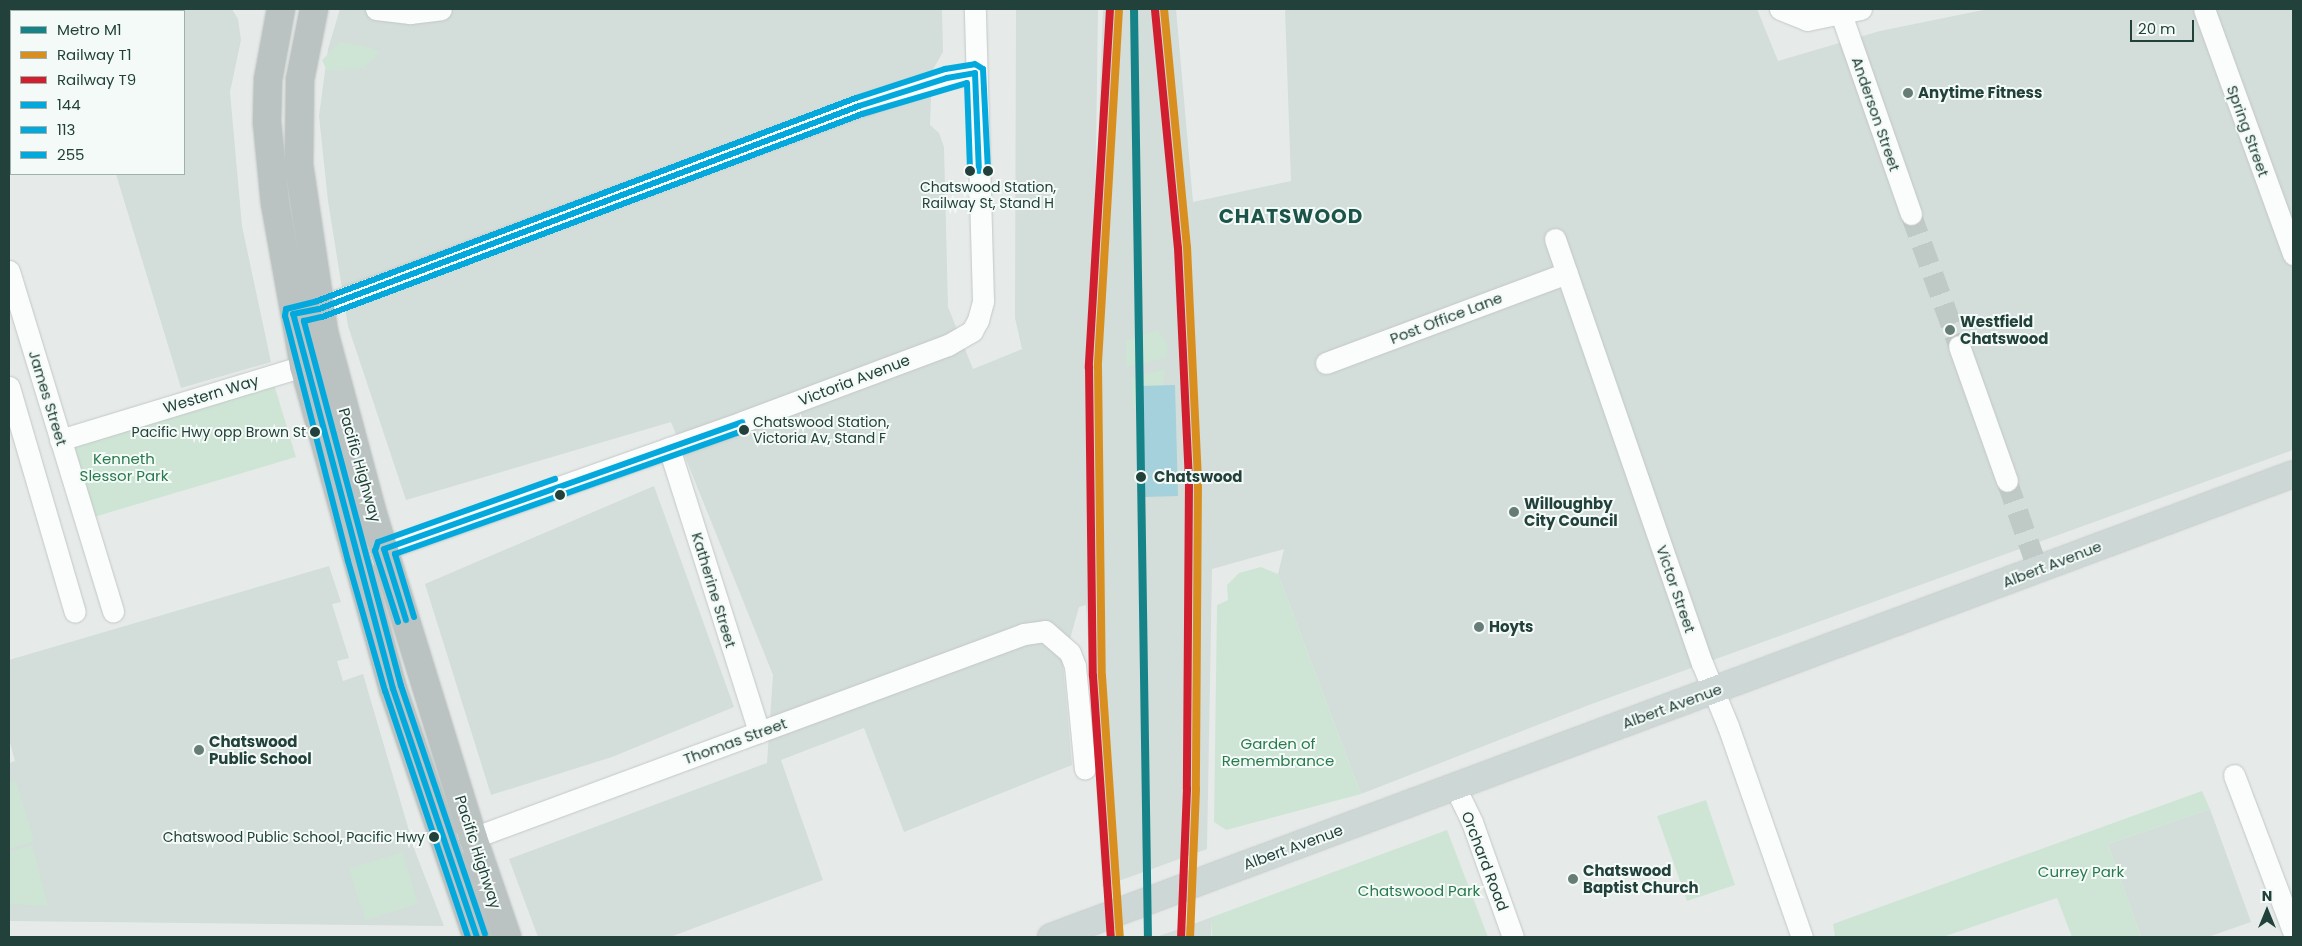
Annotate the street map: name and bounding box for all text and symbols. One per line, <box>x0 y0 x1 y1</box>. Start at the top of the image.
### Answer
legend <box>10 10 185 175</box>
scale bar <box>2132 10 2196 42</box>
text: 20 m <box>2138 18 2176 39</box>
text: Metro M1 <box>57 19 122 40</box>
text: Railway T1 <box>57 44 131 65</box>
street label: Anderson Street <box>1848 54 1904 174</box>
text: Railway T9 <box>57 69 136 90</box>
street label: Spring Street <box>2223 83 2273 179</box>
place label: Anytime Fitness <box>1918 84 2042 102</box>
marker: Anytime Fitness <box>1902 87 1914 99</box>
text: 144 <box>57 94 81 115</box>
text: 113 <box>57 119 75 140</box>
text: 255 <box>57 144 84 165</box>
unlabelled marker <box>965 166 975 176</box>
marker: Chatswood Station, Railway St, Stand H <box>983 166 993 176</box>
place label: Chatswood Station, Railway St, Stand H <box>920 179 1056 212</box>
district label: CHATSWOOD <box>1218 204 1364 228</box>
street label: Post Office Lane <box>1387 288 1505 348</box>
place label: Westfield Chatswood <box>1960 312 2048 347</box>
marker: Westfield Chatswood <box>1944 324 1956 336</box>
street label: James Street <box>25 348 71 448</box>
street label: Victoria Avenue <box>796 350 912 410</box>
street label: Western Way <box>161 371 261 417</box>
street label: Pacific Highway <box>335 406 385 524</box>
place label: Chatswood Station, Victoria Av, Stand F <box>753 414 889 447</box>
place label: Pacific Hwy opp Brown St <box>132 424 306 440</box>
marker: Chatswood Station, Victoria Av, Stand F <box>739 425 749 435</box>
marker: Pacific Hwy opp Brown St <box>310 427 320 437</box>
park label: Kenneth Slessor Park <box>80 449 168 484</box>
marker: Chatswood <box>1132 468 1150 486</box>
place label: Chatswood <box>1154 468 1242 486</box>
unlabelled marker <box>555 490 565 500</box>
place label: Willoughby City Council <box>1524 494 1618 529</box>
marker: Willoughby City Council <box>1508 506 1520 518</box>
street label: Katherine Street <box>688 530 740 650</box>
street label: Albert Avenue <box>2000 537 2104 591</box>
street label: Victor Street <box>1653 543 1699 635</box>
place label: Hoyts <box>1489 618 1533 636</box>
marker: Hoyts <box>1473 621 1485 633</box>
street label: Albert Avenue <box>1620 680 1724 732</box>
street label: Thomas Street <box>681 714 789 768</box>
place label: Chatswood Public School <box>209 732 312 767</box>
park label: Garden of Remembrance <box>1222 734 1334 769</box>
marker: Chatswood Public School <box>193 744 205 756</box>
street label: Pacific Highway <box>451 793 505 911</box>
street label: Orchard Road <box>1458 809 1512 913</box>
street label: Albert Avenue <box>1241 821 1345 873</box>
place label: Chatswood Public School, Pacific Hwy <box>163 829 425 845</box>
marker: Chatswood Public School, Pacific Hwy <box>429 832 439 842</box>
place label: Chatswood Baptist Church <box>1583 861 1699 896</box>
park label: Currey Park <box>2038 863 2124 881</box>
marker: Chatswood Baptist Church <box>1567 873 1579 885</box>
park label: Chatswood Park <box>1358 882 1480 900</box>
north arrow <box>2242 886 2292 936</box>
text: N <box>2262 886 2272 906</box>

